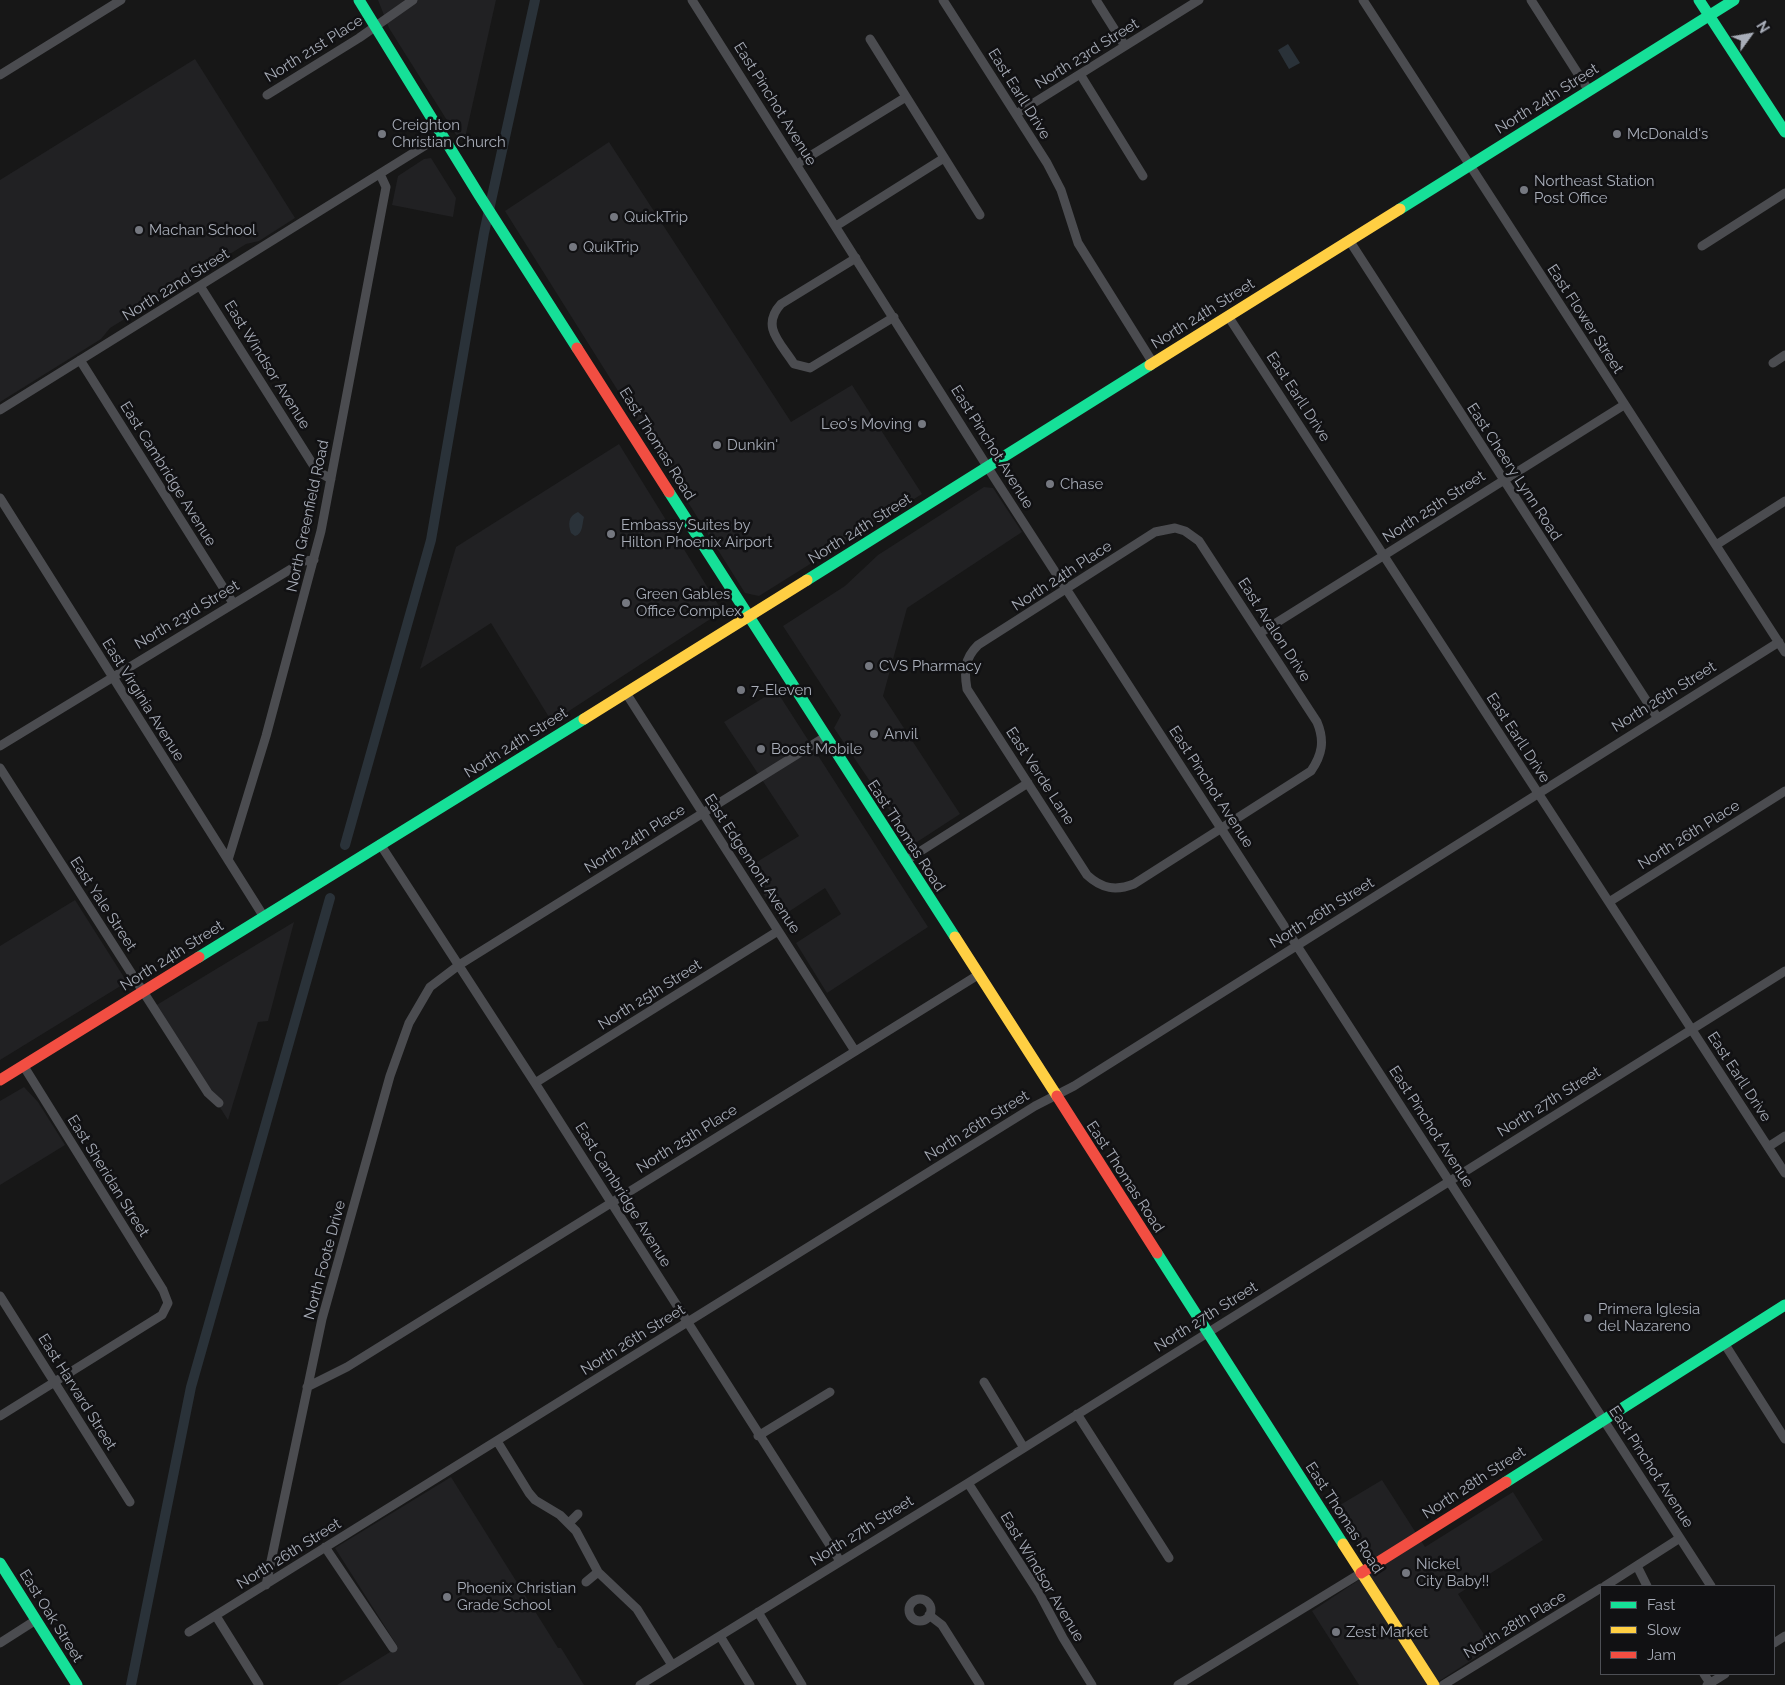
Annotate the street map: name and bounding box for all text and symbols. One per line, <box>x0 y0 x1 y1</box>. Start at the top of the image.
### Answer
north arrow <box>1725 10 1775 60</box>
street label: North 21st Place <box>262 12 366 86</box>
street label: North 23rd Street <box>1032 15 1142 93</box>
text: N <box>1753 18 1772 36</box>
street label: East Pinchot Avenue <box>730 39 820 169</box>
street label: East Earll Drive <box>984 45 1054 143</box>
street label: North 24th Street <box>1492 60 1602 138</box>
place label: Creighton Christian Church <box>392 116 506 151</box>
place label: McDonald's <box>1627 125 1708 143</box>
marker: Creighton Christian Church <box>376 128 388 140</box>
marker: McDonald's <box>1611 128 1623 140</box>
place label: Northeast Station Post Office <box>1534 172 1655 207</box>
marker: Northeast Station Post Office <box>1518 184 1530 196</box>
place label: QuickTrip <box>624 208 688 226</box>
marker: QuickTrip <box>608 211 620 223</box>
place label: Machan School <box>149 221 256 239</box>
marker: Machan School <box>133 224 145 236</box>
place label: QuikTrip <box>583 238 639 256</box>
marker: QuikTrip <box>567 241 579 253</box>
street label: North 22nd Street <box>119 245 233 325</box>
street label: East Flower Street <box>1543 261 1627 377</box>
street label: North 24th Street <box>1148 275 1258 353</box>
street label: East Windsor Avenue <box>220 297 314 433</box>
street label: East Earll Drive <box>1262 349 1334 445</box>
street label: East Pinchot Avenue <box>947 382 1037 512</box>
street label: East Thomas Road <box>615 384 699 504</box>
street label: East Cambridge Avenue <box>116 398 220 550</box>
street label: East Cheery Lynn Road <box>1463 400 1565 544</box>
place label: Leo's Moving <box>821 415 912 433</box>
marker: Leo's Moving <box>916 418 928 430</box>
place label: Dunkin' <box>727 436 778 454</box>
street label: North Greenfield Road <box>283 438 333 594</box>
marker: Dunkin' <box>711 439 723 451</box>
street label: North 25th Street <box>1379 467 1489 547</box>
place label: Chase <box>1060 475 1103 493</box>
marker: Chase <box>1044 478 1056 490</box>
street label: North 24th Street <box>805 490 915 568</box>
place label: Embassy Suites by Hilton Phoenix Airport <box>621 516 772 551</box>
marker: Embassy Suites by Hilton Phoenix Airport <box>605 528 617 540</box>
street label: North 24th Place <box>1009 537 1115 615</box>
street label: East Avalon Drive <box>1234 575 1314 685</box>
street label: North 23rd Street <box>131 577 243 653</box>
place label: Green Gables Office Complex <box>636 585 741 620</box>
marker: Green Gables Office Complex <box>620 597 632 609</box>
street label: East Virginia Avenue <box>98 635 188 765</box>
place label: CVS Pharmacy <box>879 657 982 675</box>
street label: North 26th Street <box>1609 658 1719 736</box>
marker: CVS Pharmacy <box>863 660 875 672</box>
place label: 7-Eleven <box>751 681 812 699</box>
marker: 7-Eleven <box>735 684 747 696</box>
street label: East Earll Drive <box>1482 690 1554 786</box>
street label: North 24th Street <box>461 704 571 782</box>
street label: East Pinchot Avenue <box>1165 723 1257 851</box>
street label: East Verde Lane <box>1002 724 1078 828</box>
place label: Anvil <box>884 725 918 743</box>
marker: Anvil <box>868 728 880 740</box>
place label: Boost Mobile <box>771 740 862 758</box>
marker: Boost Mobile <box>755 743 767 755</box>
street label: East Thomas Road <box>863 777 949 895</box>
street label: East Edgemont Avenue <box>700 791 804 937</box>
street label: North 26th Place <box>1635 797 1743 873</box>
street label: North 24th Place <box>581 801 689 877</box>
street label: East Yale Street <box>66 854 140 954</box>
street label: North 26th Street <box>1267 874 1377 952</box>
street label: North 24th Street <box>117 917 227 995</box>
street label: North 25th Street <box>595 956 705 1034</box>
street label: East Earll Drive <box>1703 1029 1775 1125</box>
street label: East Pinchot Avenue <box>1385 1063 1477 1191</box>
street label: North 27th Street <box>1494 1063 1604 1141</box>
street label: North 26th Street <box>922 1087 1032 1165</box>
street label: North 25th Place <box>633 1101 741 1177</box>
street label: East Sheridan Street <box>63 1112 153 1240</box>
street label: East Thomas Road <box>1082 1118 1168 1236</box>
street label: East Cambridge Avenue <box>571 1119 675 1271</box>
street label: North Foote Drive <box>300 1198 350 1322</box>
street label: North 27th Street <box>1151 1278 1261 1356</box>
place label: Primera Iglesia del Nazareno <box>1598 1300 1700 1335</box>
street label: North 26th Street <box>578 1301 688 1379</box>
marker: Primera Iglesia del Nazareno <box>1582 1312 1594 1324</box>
street label: East Harvard Street <box>34 1331 120 1453</box>
street label: East Pinchot Avenue <box>1605 1403 1697 1531</box>
street label: North 28th Street <box>1419 1443 1529 1523</box>
street label: East Thomas Road <box>1301 1459 1387 1577</box>
street label: North 27th Street <box>807 1492 917 1570</box>
street label: East Windsor Avenue <box>996 1509 1088 1645</box>
street label: North 26th Street <box>234 1515 344 1593</box>
place label: Nickel City Baby!! <box>1416 1555 1489 1590</box>
street label: East Oak Street <box>15 1566 87 1666</box>
marker: Nickel City Baby!! <box>1400 1567 1412 1579</box>
place label: Phoenix Christian Grade School <box>457 1579 576 1614</box>
legend <box>1600 1585 1775 1675</box>
street label: North 28th Place <box>1461 1587 1569 1663</box>
marker: Phoenix Christian Grade School <box>441 1591 453 1603</box>
text: Fast <box>1647 1596 1675 1614</box>
text: Slow <box>1647 1621 1681 1639</box>
place label: Zest Market <box>1346 1623 1428 1641</box>
marker: Zest Market <box>1330 1626 1342 1638</box>
text: Jam <box>1647 1646 1676 1664</box>

